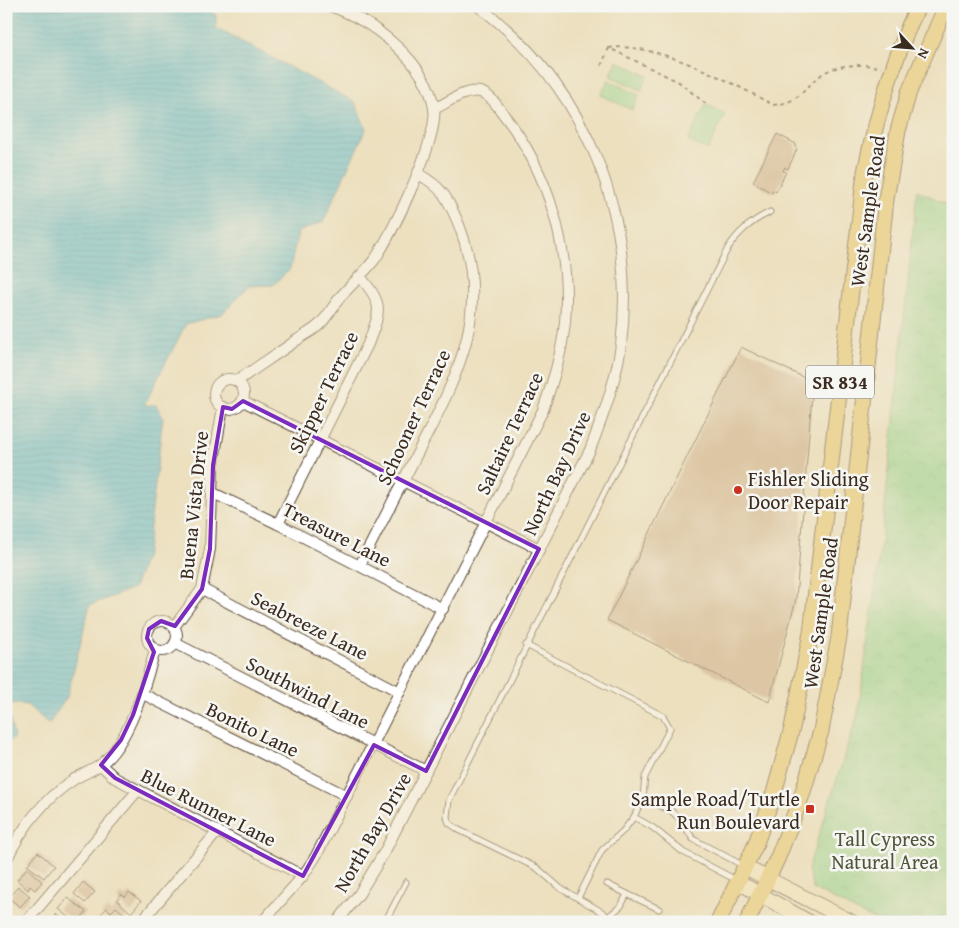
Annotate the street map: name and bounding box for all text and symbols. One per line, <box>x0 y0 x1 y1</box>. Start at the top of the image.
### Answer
north arrow <box>886 22 936 72</box>
text: N <box>912 45 935 63</box>
street label: West Sample Road <box>842 133 892 289</box>
street label: Skipper Terrace <box>281 326 365 458</box>
street label: Schooner Terrace <box>369 344 457 490</box>
road number: SR 834 <box>806 366 874 398</box>
street label: Saltaire Terrace <box>468 367 550 499</box>
street label: North Bay Drive <box>514 406 598 540</box>
street label: Buena Vista Drive <box>171 429 215 581</box>
place label: Fishler Sliding Door Repair <box>748 464 869 516</box>
marker: Fishler Sliding Door Repair <box>732 484 744 496</box>
street label: Treasure Lane <box>278 494 396 574</box>
street label: West Sample Road <box>795 535 845 691</box>
street label: Seabreeze Lane <box>246 583 374 667</box>
street label: Southwind Lane <box>241 648 375 736</box>
street label: Bonito Lane <box>202 694 304 764</box>
street label: Blue Runner Lane <box>136 760 282 854</box>
street label: North Bay Drive <box>326 767 418 897</box>
place label: Sample Road/Turtle Run Boulevard <box>631 784 800 836</box>
marker: Sample Road/Turtle Run Boulevard <box>804 803 816 815</box>
park label: Tall Cypress Natural Area <box>832 824 939 876</box>

